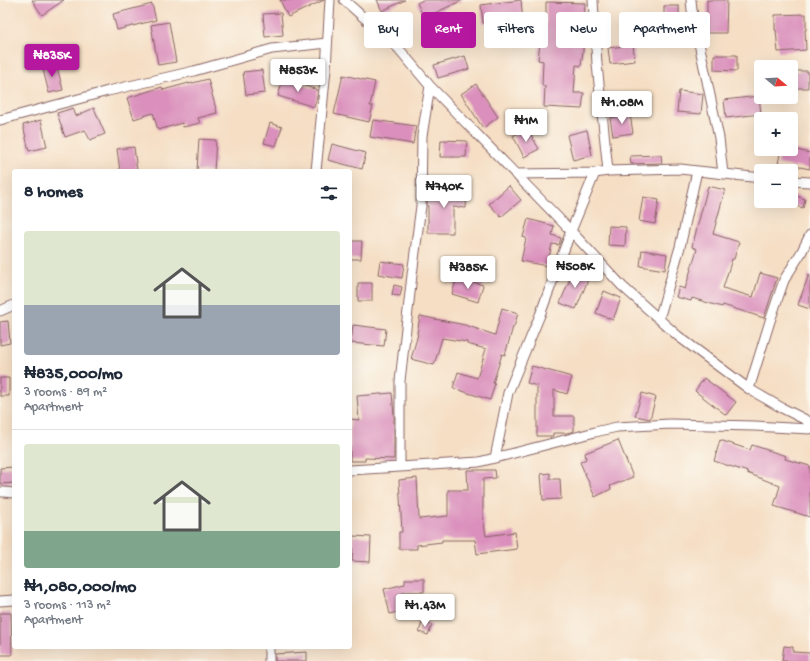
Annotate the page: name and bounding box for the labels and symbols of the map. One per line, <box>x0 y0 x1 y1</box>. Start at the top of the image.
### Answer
pin: ₦835K <box>24 44 80 78</box>
pin: ₦853K <box>270 59 326 93</box>
north arrow <box>754 60 798 104</box>
pin: ₦1.08M <box>589 91 655 125</box>
pin: ₦1M <box>507 109 545 143</box>
pin: ₦740K <box>416 175 472 209</box>
pin: ₦508K <box>547 255 603 289</box>
pin: ₦385K <box>440 256 496 290</box>
pin: ₦1.43M <box>392 594 458 628</box>

